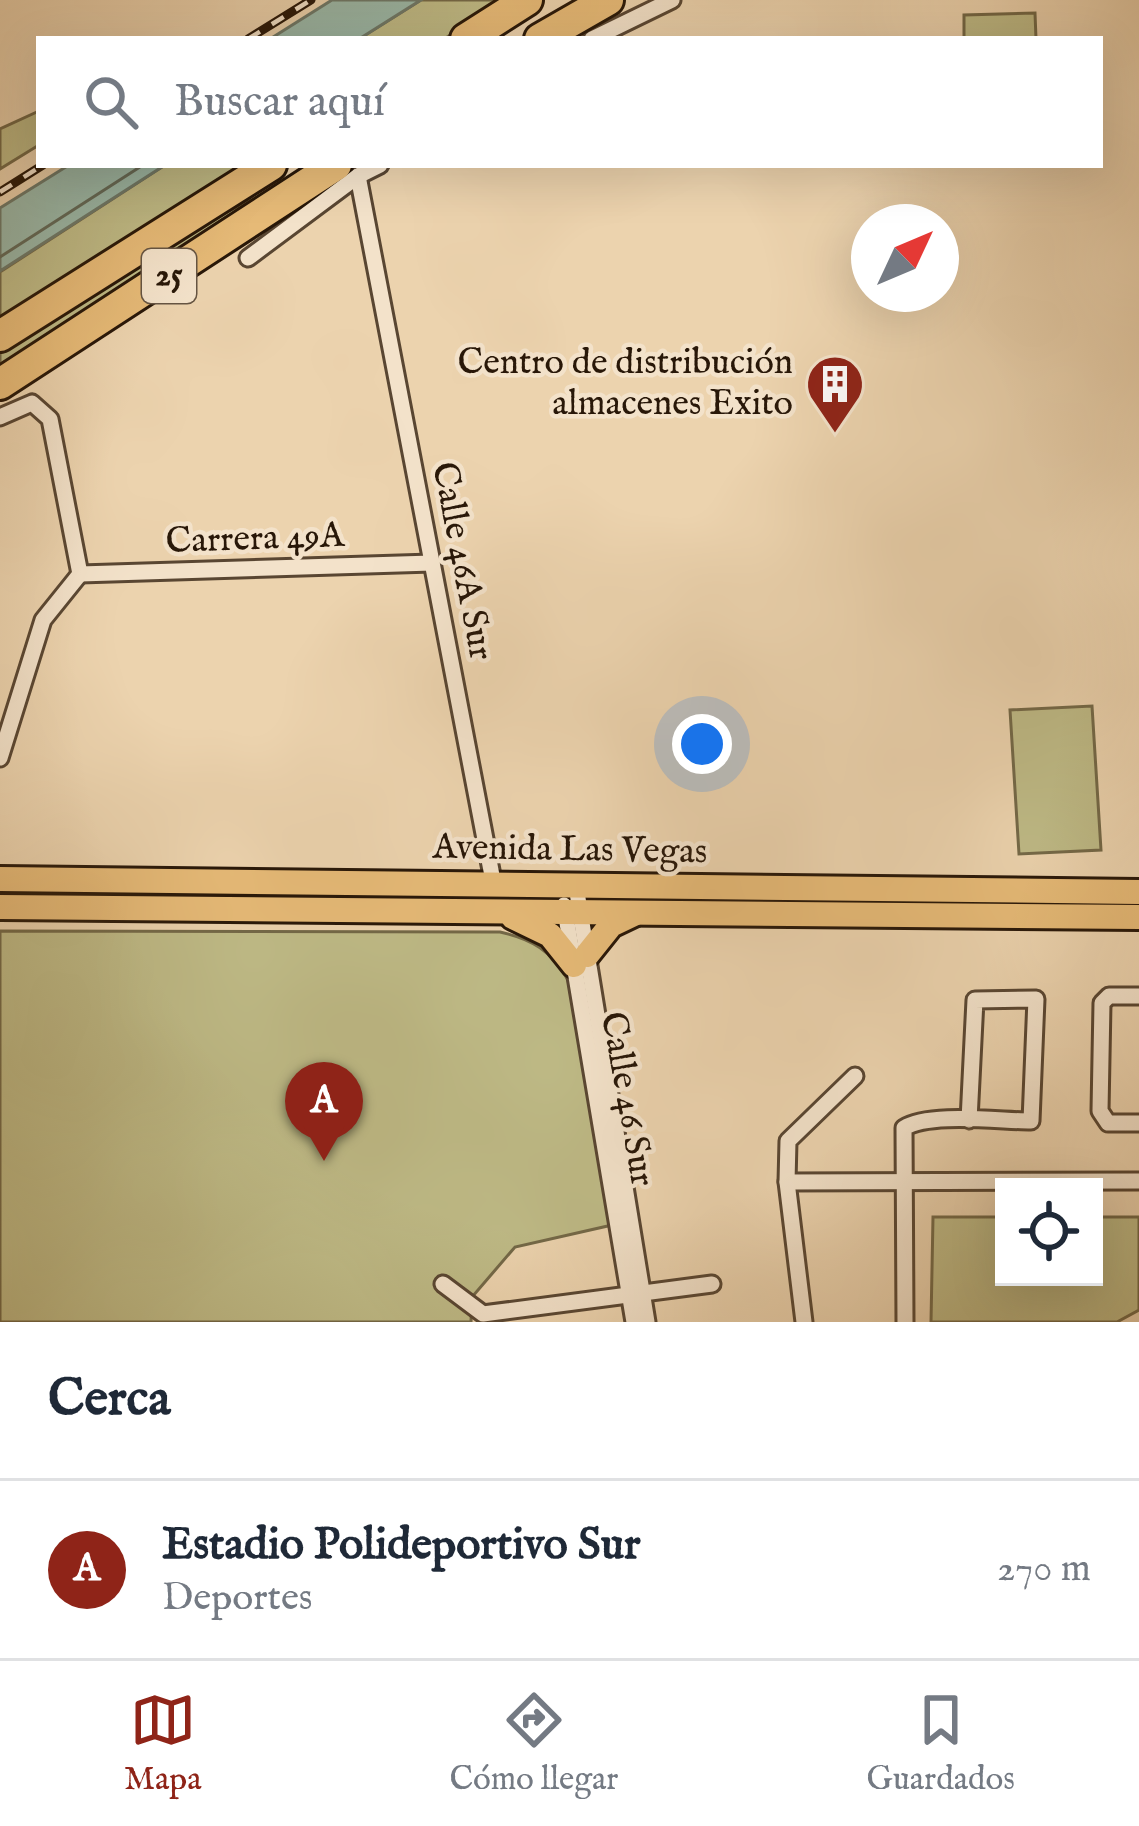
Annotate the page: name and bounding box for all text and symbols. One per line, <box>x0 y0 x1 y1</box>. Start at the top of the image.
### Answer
search box <box>36 36 1103 168</box>
icon: search <box>78 69 144 135</box>
text: Buscar aquí <box>174 74 385 131</box>
north arrow <box>851 204 959 312</box>
road number: 25 <box>142 249 196 303</box>
place label: Centro de distribución almacenes Exito <box>458 340 793 427</box>
building icon: Centro de distribución almacenes Exito <box>804 353 866 435</box>
street label: Calle 46A Sur <box>420 458 504 664</box>
street label: Carrera 49A <box>165 513 347 565</box>
your location <box>672 714 732 774</box>
street label: Avenida Las Vegas <box>431 825 708 875</box>
street label: Calle 46 Sur <box>589 1008 665 1190</box>
pin: A <box>285 1062 363 1161</box>
map controls <box>995 1178 1103 1286</box>
button: locate <box>995 1178 1103 1286</box>
text: Cerca <box>48 1368 171 1433</box>
text: Estadio Polideportivo Sur <box>162 1517 641 1574</box>
text: A <box>74 1545 100 1594</box>
text: 270 m <box>997 1545 1091 1594</box>
text: Deportes <box>162 1574 313 1623</box>
tab: Mapa <box>124 1687 201 1801</box>
tab: Cómo llegar <box>449 1687 618 1801</box>
tab: Guardados <box>866 1687 1015 1801</box>

